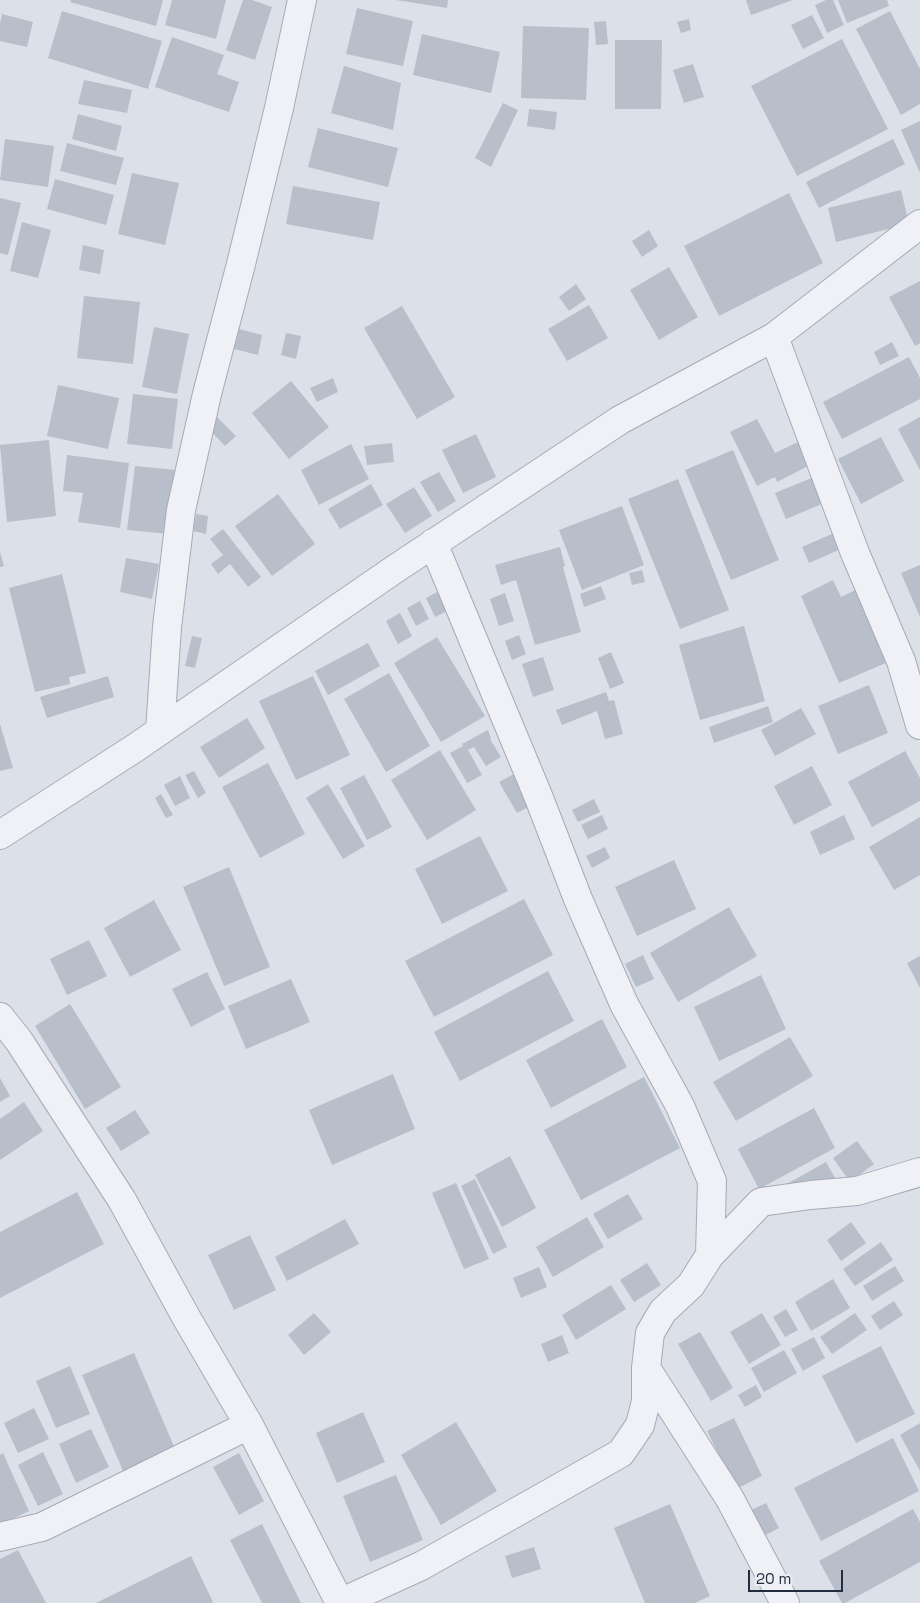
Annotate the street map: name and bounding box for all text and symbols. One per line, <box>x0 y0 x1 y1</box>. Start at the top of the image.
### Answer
scale bar <box>750 1560 845 1592</box>
text: 20 m <box>756 1569 791 1588</box>

